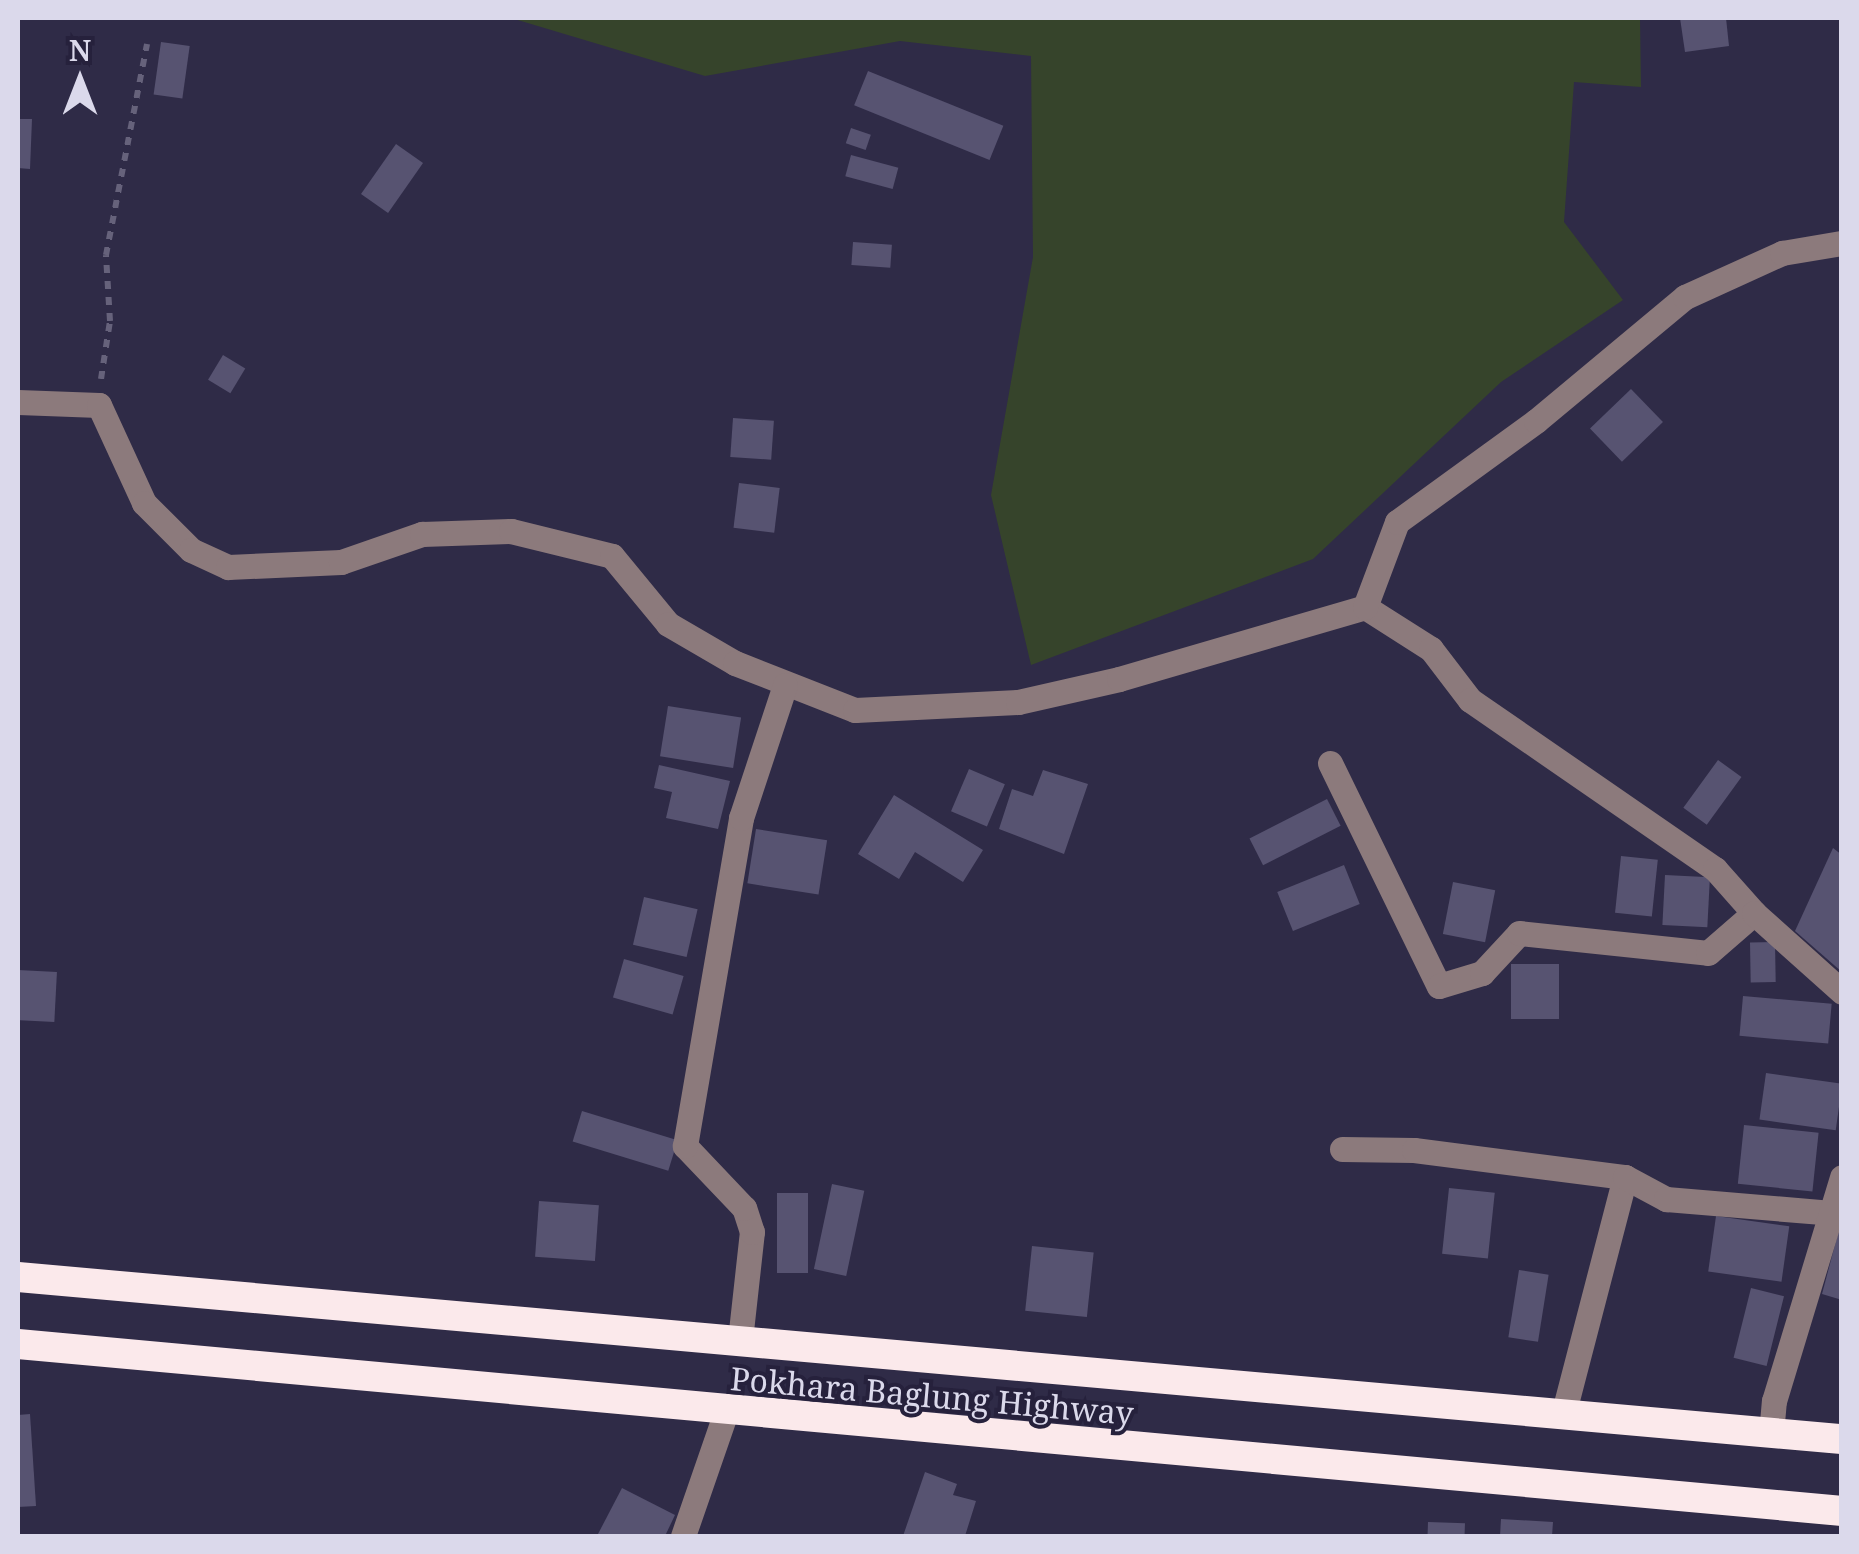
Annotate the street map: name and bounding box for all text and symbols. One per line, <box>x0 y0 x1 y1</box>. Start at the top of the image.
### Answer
north arrow <box>30 30 130 130</box>
text: N <box>69 31 91 69</box>
street label: Pokhara Baglung Highway <box>729 1359 1135 1433</box>

